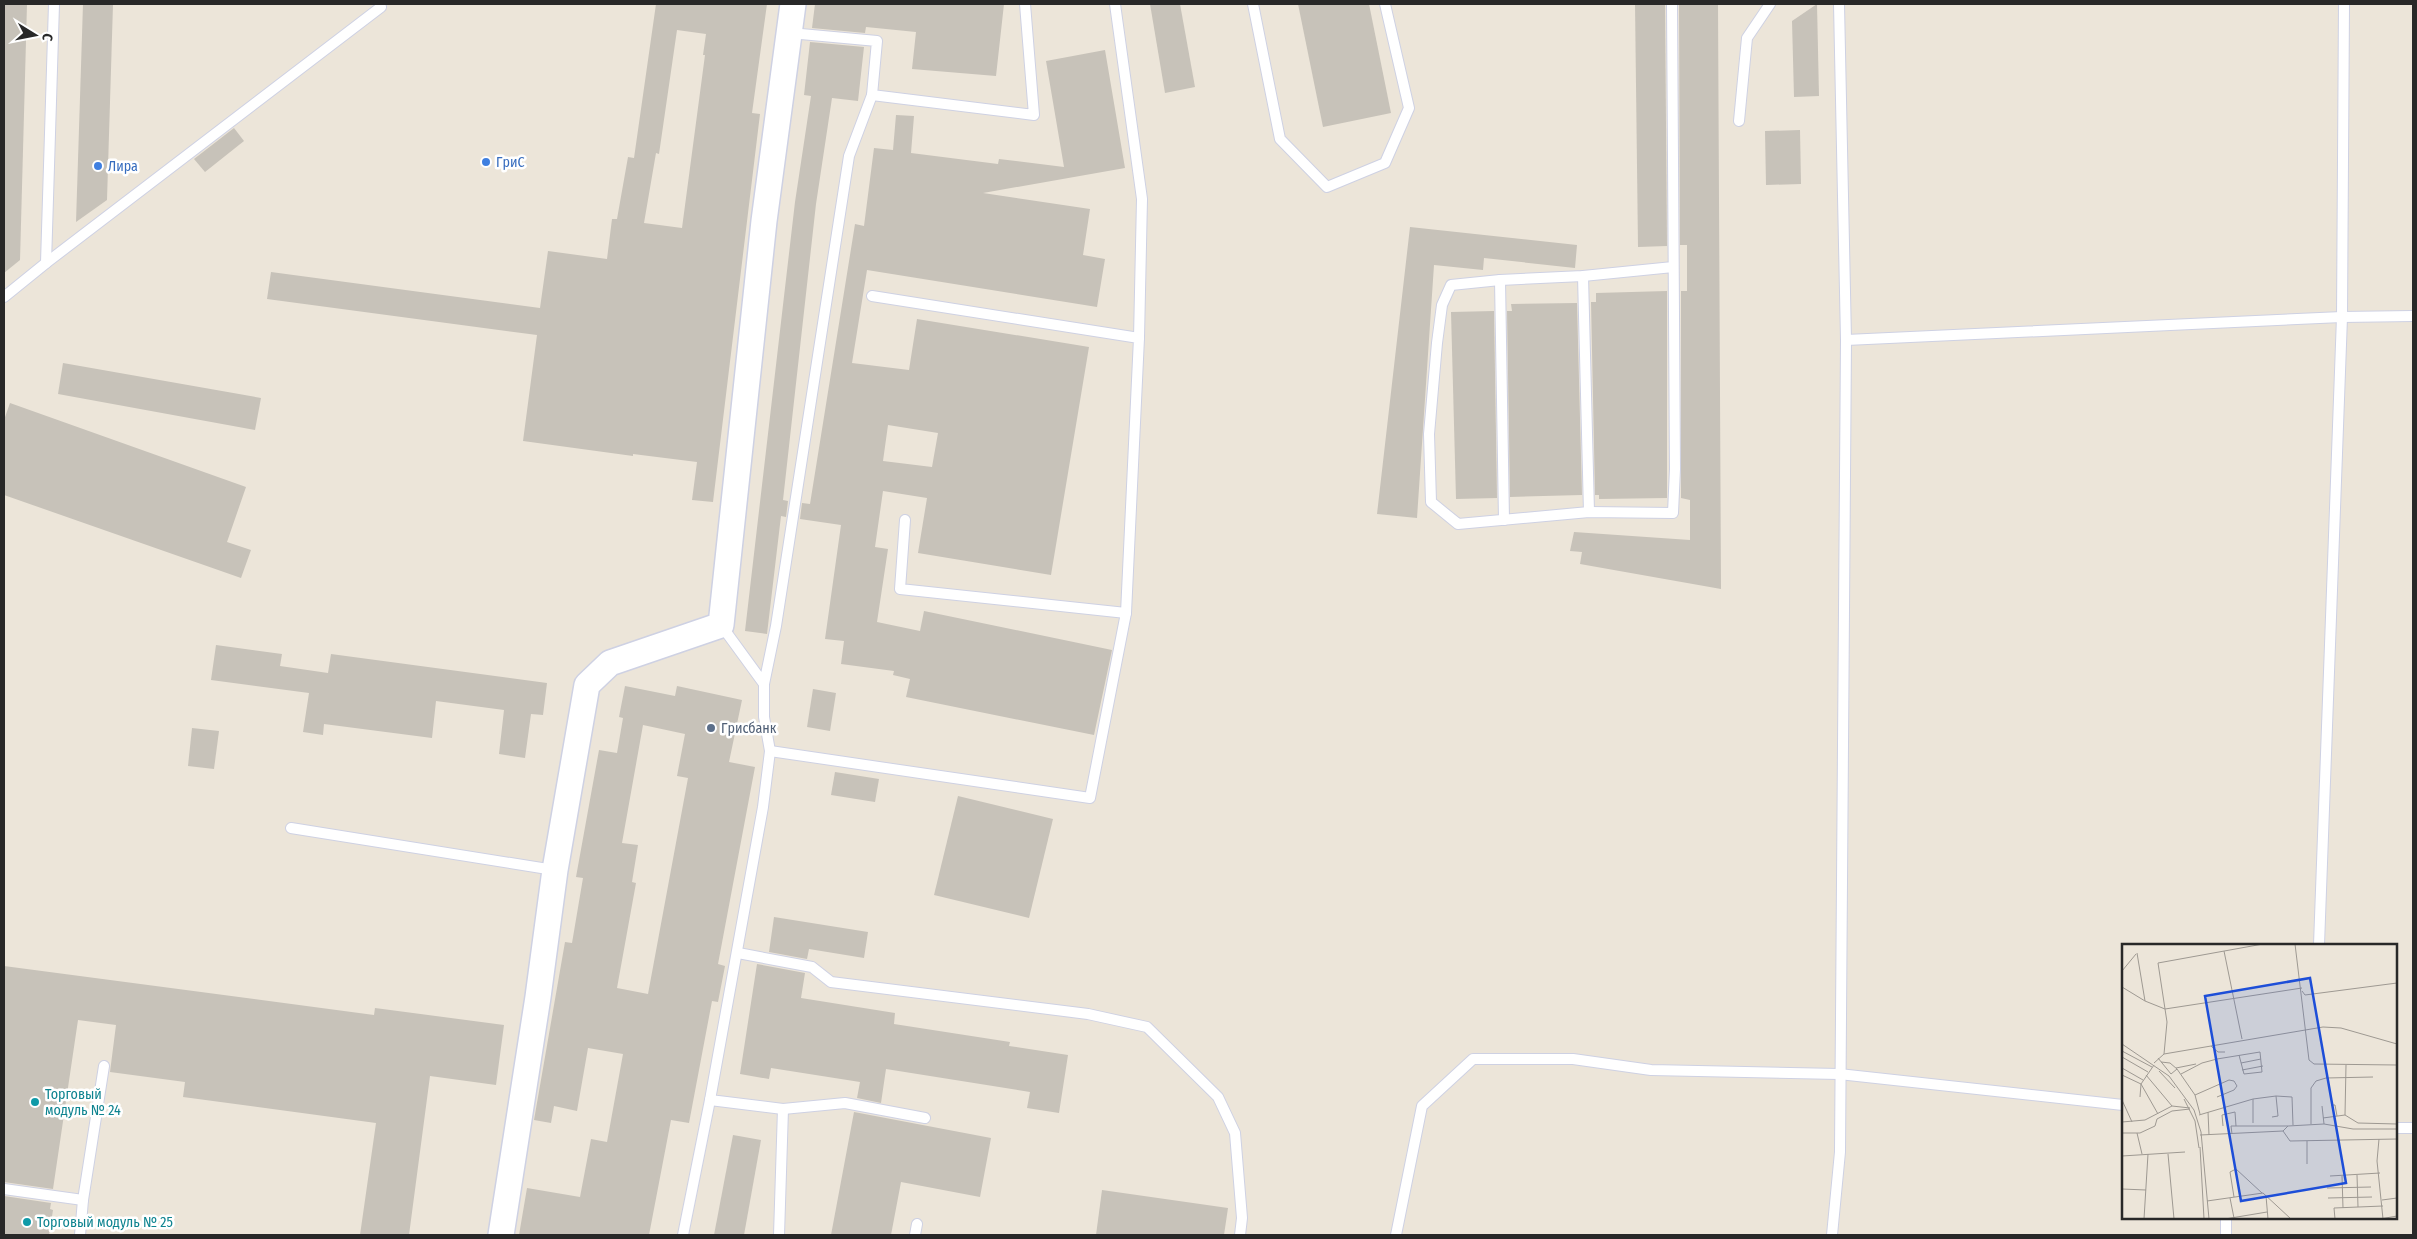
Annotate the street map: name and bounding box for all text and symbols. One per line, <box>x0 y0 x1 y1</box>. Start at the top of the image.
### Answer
north arrow <box>10 10 60 60</box>
text: С <box>38 32 56 43</box>
place label: ГриС <box>496 154 525 171</box>
marker: ГриС <box>480 156 492 168</box>
place label: Лира <box>108 158 138 175</box>
marker: Лира <box>92 160 104 172</box>
place label: Грисбанк <box>721 720 777 737</box>
marker: Грисбанк <box>705 722 717 734</box>
inset map <box>2122 944 2397 1219</box>
place label: Торговый модуль № 24 <box>45 1086 121 1119</box>
marker: Торговый модуль № 24 <box>29 1096 41 1108</box>
place label: Торговый модуль № 25 <box>37 1214 173 1231</box>
marker: Торговый модуль № 25 <box>21 1216 33 1228</box>

